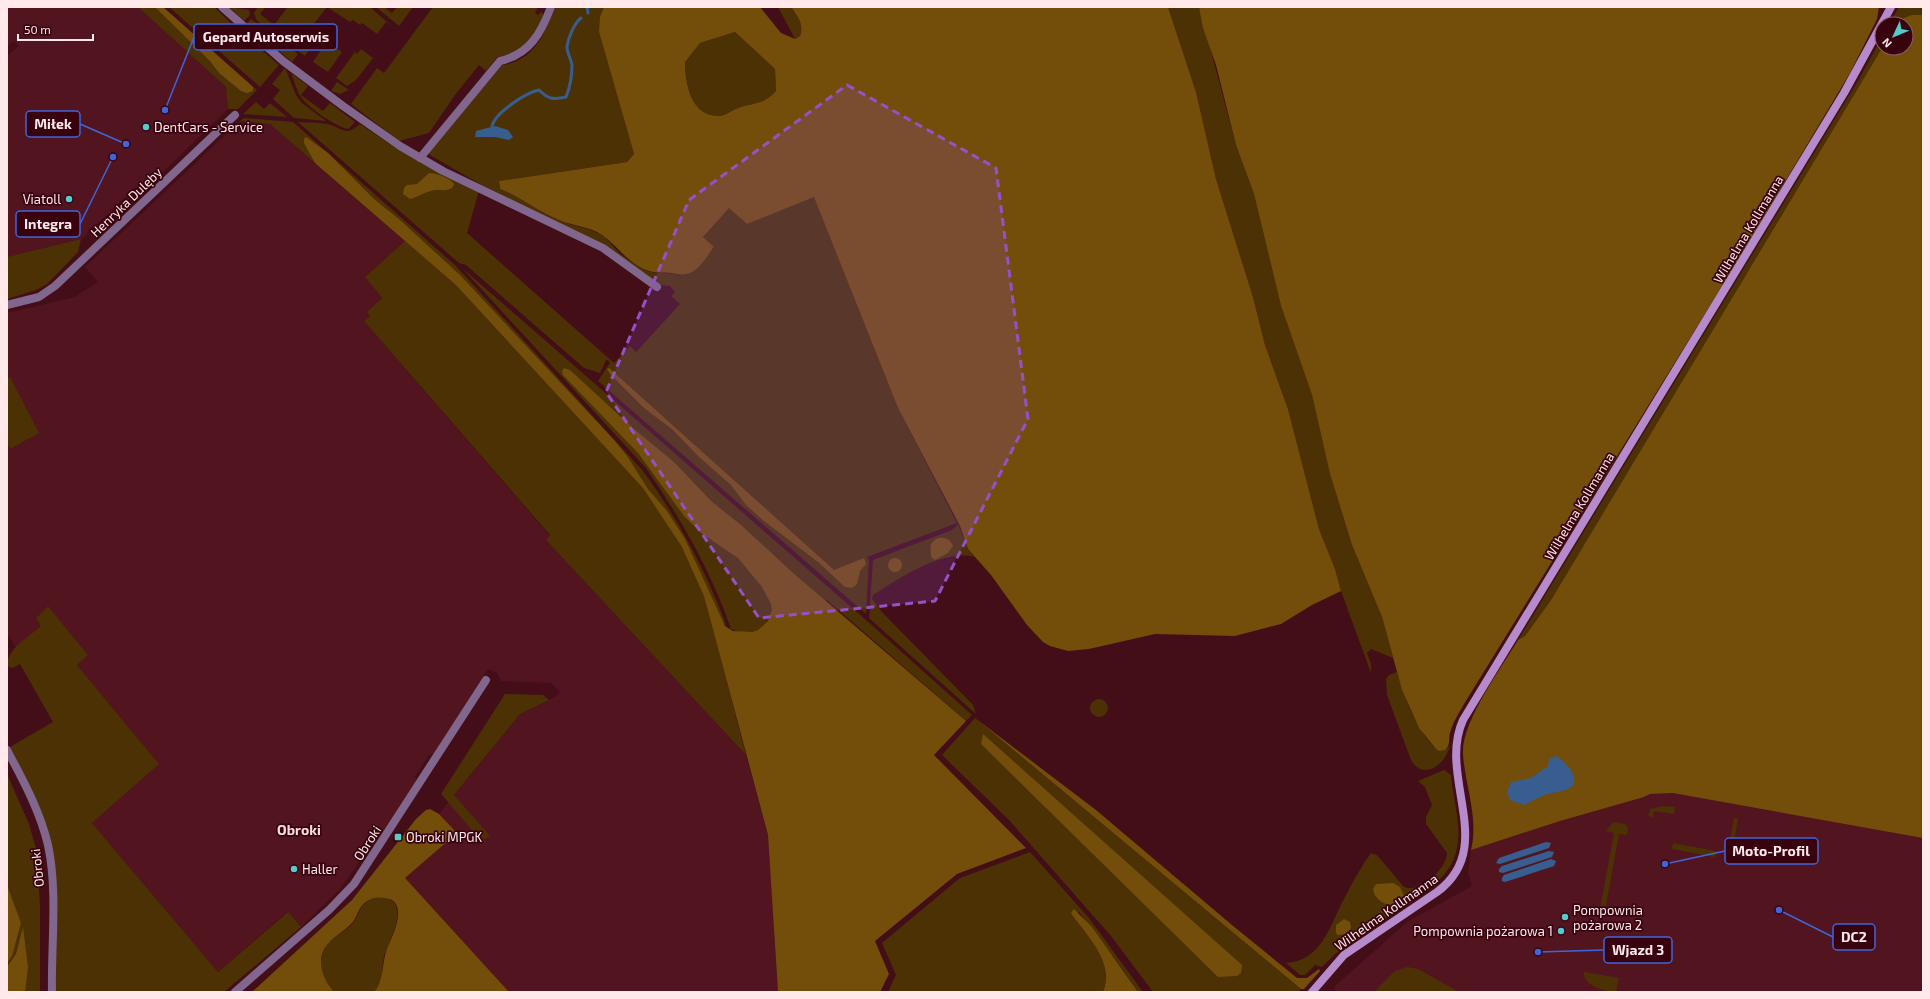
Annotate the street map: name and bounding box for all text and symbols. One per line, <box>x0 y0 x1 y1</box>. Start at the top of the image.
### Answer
scale bar <box>18 16 93 42</box>
north arrow <box>1874 16 1914 56</box>
text: 50 m <box>24 22 51 36</box>
callout: Gepard Autoserwis <box>194 24 337 50</box>
text: Gepard Autoserwis <box>203 28 329 45</box>
text: N <box>1879 36 1894 51</box>
callout: Miłek <box>26 111 80 137</box>
text: Miłek <box>34 115 72 132</box>
place label: DentCars - Service <box>154 119 263 135</box>
marker: DentCars - Service <box>141 122 151 132</box>
street label: Henryka Dulęby <box>87 164 165 240</box>
street label: Wilhelma Kollmanna <box>1710 172 1786 286</box>
place label: Viatoll <box>23 191 61 207</box>
marker: Viatoll <box>64 194 74 204</box>
callout: Integra <box>16 211 80 237</box>
text: Integra <box>24 215 72 232</box>
street label: Wilhelma Kollmanna <box>1541 449 1617 563</box>
district label: Obroki <box>277 821 321 838</box>
street label: Obroki <box>350 823 384 863</box>
place label: Obroki MPGK <box>406 829 482 845</box>
marker: Obroki MPGK <box>393 832 403 842</box>
callout: Moto-Profil <box>1725 838 1818 864</box>
text: Moto-Profil <box>1732 842 1810 859</box>
street label: Obroki <box>27 848 47 888</box>
place label: Haller <box>302 861 338 877</box>
marker: Haller <box>289 864 299 874</box>
street label: Wilhelma Kollmanna <box>1331 870 1441 954</box>
place label: Pompownia pożarowa 2 <box>1573 902 1643 933</box>
marker: Pompownia pożarowa 2 <box>1560 912 1570 922</box>
place label: Pompownia pożarowa 1 <box>1413 923 1553 939</box>
callout: DC2 <box>1833 924 1875 950</box>
marker: Pompownia pożarowa 1 <box>1556 926 1566 936</box>
text: DC2 <box>1841 928 1867 945</box>
callout: Wjazd 3 <box>1604 937 1672 963</box>
text: Wjazd 3 <box>1612 941 1664 958</box>

